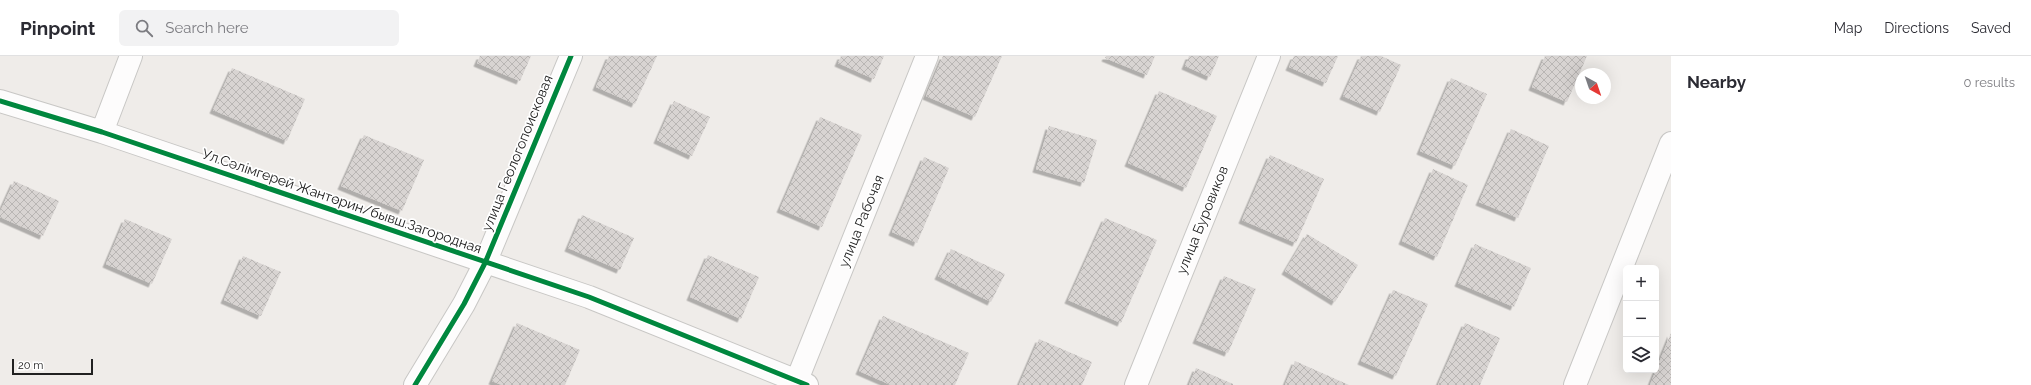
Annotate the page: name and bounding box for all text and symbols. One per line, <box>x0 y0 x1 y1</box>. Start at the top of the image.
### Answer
search box <box>119 10 399 46</box>
text: Pinpoint <box>20 17 95 39</box>
icon: search <box>133 17 155 39</box>
text: Search here <box>165 19 249 37</box>
text: Map <box>1834 20 1862 36</box>
text: Directions <box>1884 20 1949 36</box>
text: Saved <box>1971 20 2011 36</box>
north arrow <box>1575 68 1611 104</box>
text: Nearby <box>1687 72 1746 92</box>
street label: улица Геологопоисковая <box>478 73 556 233</box>
text: 0 results <box>1964 75 2015 90</box>
street label: Ул.Сәлімгерей Жантөрин/бывш.Загородная <box>200 145 484 257</box>
street label: улица Буровиков <box>1173 164 1231 276</box>
street label: улица Рабочая <box>835 172 887 270</box>
map controls <box>1623 265 1659 373</box>
button: + <box>1623 265 1659 301</box>
button: − <box>1623 301 1659 337</box>
button: layers <box>1623 337 1659 373</box>
scale bar <box>12 357 93 376</box>
text: 20 m <box>18 359 43 372</box>

